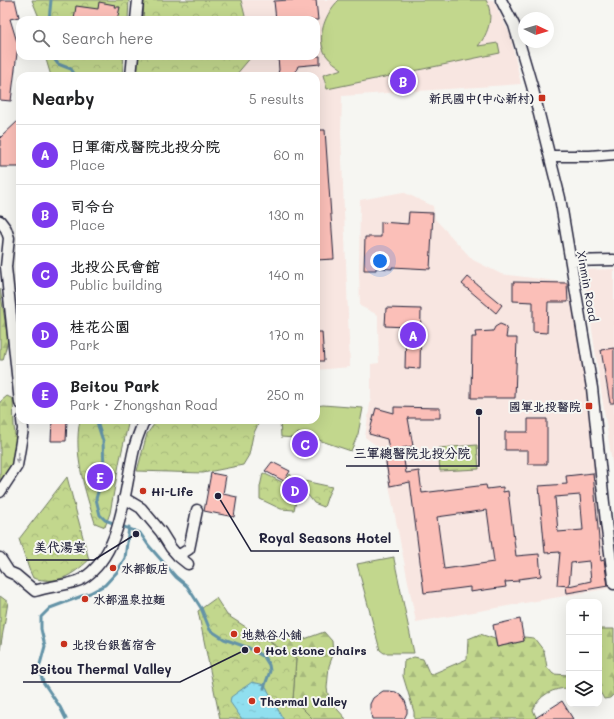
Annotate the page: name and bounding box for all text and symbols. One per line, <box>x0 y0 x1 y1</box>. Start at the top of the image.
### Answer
north arrow <box>518 12 554 48</box>
search box <box>16 16 320 60</box>
icon: search <box>30 27 52 49</box>
text: Search here <box>62 28 153 48</box>
pin: B <box>390 66 416 96</box>
text: Nearby <box>32 87 94 109</box>
text: 5 results <box>249 90 304 107</box>
place label: 新民國中(中心新村) <box>429 90 534 106</box>
marker: 新民國中(中心新村) <box>537 93 547 103</box>
text: 日軍衛戍醫院北投分院 <box>70 136 220 156</box>
text: A <box>40 146 50 163</box>
text: 60 m <box>274 146 304 163</box>
text: Place <box>70 156 105 173</box>
text: 司令台 <box>70 196 115 216</box>
text: B <box>41 206 49 223</box>
text: 130 m <box>268 206 304 223</box>
text: Place <box>70 216 105 233</box>
street label: Xinmin Road <box>574 249 602 323</box>
your location <box>370 251 390 271</box>
text: 北投公民會館 <box>70 256 160 276</box>
text: C <box>40 266 50 283</box>
text: 140 m <box>268 266 304 283</box>
text: Public building <box>70 276 162 293</box>
text: 桂花公園 <box>70 316 130 336</box>
pin: A <box>400 320 426 350</box>
text: D <box>40 326 50 343</box>
text: 170 m <box>268 326 304 343</box>
text: Park <box>70 336 99 353</box>
text: Beitou Park <box>70 376 159 396</box>
text: E <box>41 386 49 403</box>
text: 250 m <box>267 386 304 403</box>
text: Park · Zhongshan Road <box>70 396 218 413</box>
place label: 國軍北投醫院 <box>509 398 581 414</box>
marker: 國軍北投醫院 <box>584 401 594 411</box>
pin: C <box>292 429 318 459</box>
callout: 三軍總醫院北投分院 <box>346 441 479 466</box>
text: 三軍總醫院北投分院 <box>353 444 471 461</box>
one-way arrow <box>15 452 21 465</box>
pin: E <box>87 462 113 492</box>
pin: D <box>282 475 308 505</box>
place label: Hi-Life <box>151 483 193 499</box>
marker: Hi-Life <box>138 486 148 496</box>
callout: Royal Seasons Hotel <box>251 526 399 551</box>
text: Royal Seasons Hotel <box>259 529 391 547</box>
callout: 美代湯宴 <box>26 535 94 560</box>
text: 美代湯宴 <box>34 538 86 555</box>
place label: 水都飯店 <box>121 560 169 576</box>
marker: 水都飯店 <box>108 563 118 573</box>
place label: 水都溫泉拉麵 <box>93 591 165 607</box>
marker: 水都溫泉拉麵 <box>80 594 90 604</box>
map controls <box>566 599 602 707</box>
button: + <box>566 599 602 635</box>
place label: 地熱谷小舖 <box>242 626 302 642</box>
marker: 地熱谷小舖 <box>229 629 239 639</box>
button: − <box>566 635 602 671</box>
place label: 北投台銀舊宿舍 <box>72 636 156 652</box>
marker: 北投台銀舊宿舍 <box>59 639 69 649</box>
place label: Hot stone chairs <box>265 642 367 658</box>
marker: Hot stone chairs <box>252 645 262 655</box>
callout: Beitou Thermal Valley <box>23 657 180 682</box>
text: Beitou Thermal Valley <box>30 660 172 678</box>
button: layers <box>566 671 602 707</box>
place label: Thermal Valley <box>260 693 348 709</box>
marker: Thermal Valley <box>247 696 257 706</box>

